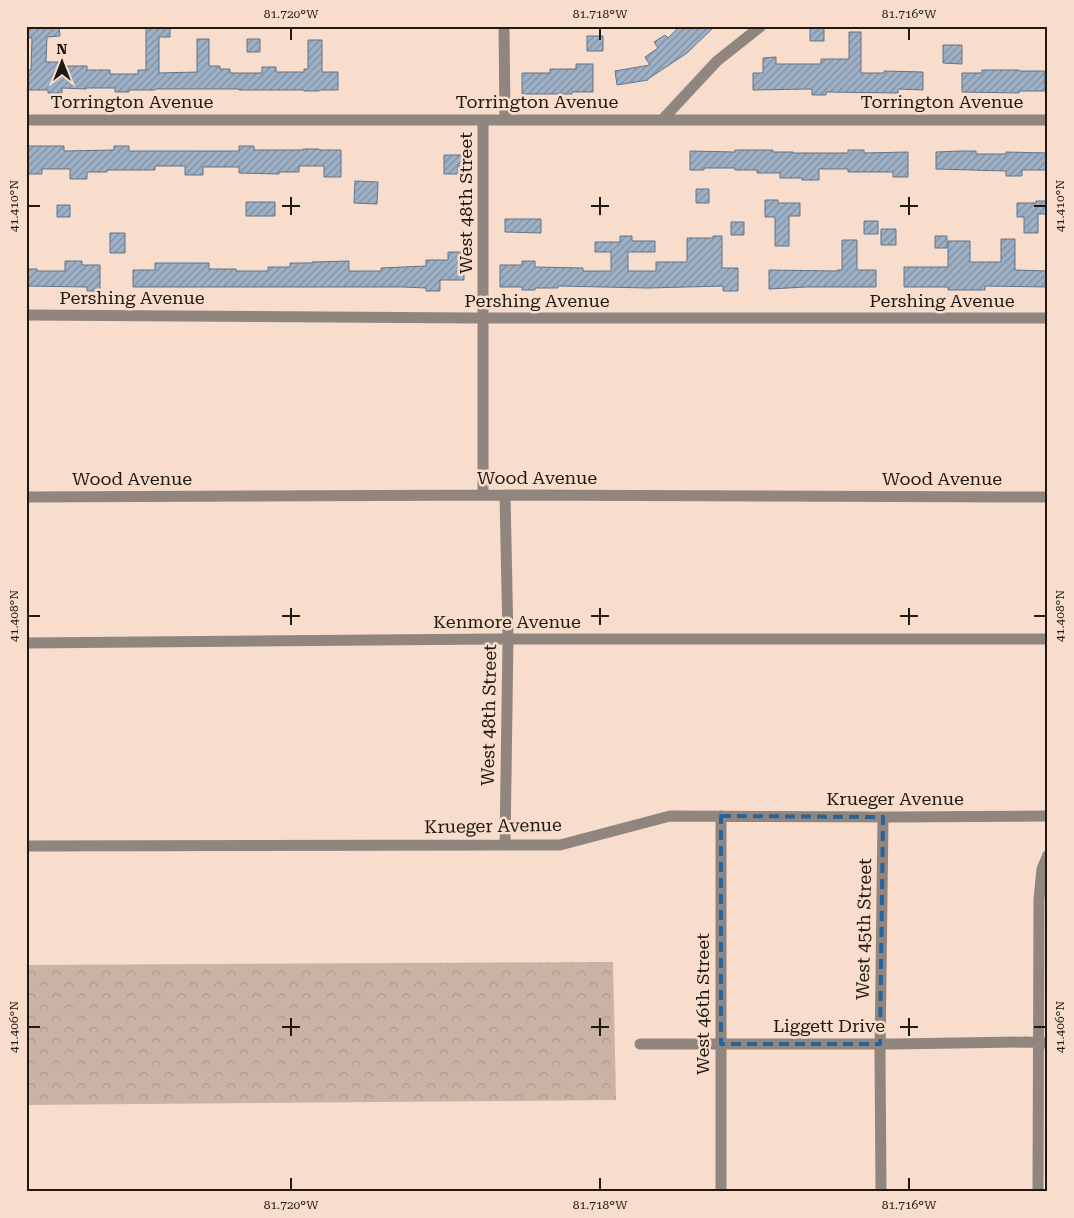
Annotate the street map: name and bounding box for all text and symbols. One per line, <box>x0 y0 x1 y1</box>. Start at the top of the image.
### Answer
text: 81.720°W <box>264 7 319 21</box>
text: 81.718°W <box>573 7 628 21</box>
text: 81.716°W <box>882 7 937 21</box>
north arrow <box>38 38 88 88</box>
text: N <box>57 41 68 57</box>
street label: Torrington Avenue <box>51 91 214 112</box>
street label: Torrington Avenue <box>456 91 619 112</box>
street label: Torrington Avenue <box>861 91 1024 112</box>
street label: West 48th Street <box>455 132 476 274</box>
text: 41.410°N <box>7 180 21 232</box>
text: 41.410°N <box>1053 180 1067 232</box>
street label: Pershing Avenue <box>59 287 205 308</box>
street label: Pershing Avenue <box>464 290 610 311</box>
street label: Pershing Avenue <box>869 290 1015 311</box>
street label: Wood Avenue <box>477 467 597 488</box>
street label: Wood Avenue <box>72 468 192 489</box>
street label: Wood Avenue <box>882 468 1002 489</box>
text: 41.408°N <box>7 590 21 642</box>
text: 41.408°N <box>1053 590 1067 642</box>
street label: Kenmore Avenue <box>433 611 581 632</box>
street label: West 48th Street <box>477 644 500 786</box>
street label: Krueger Avenue <box>826 788 964 809</box>
street label: Krueger Avenue <box>424 814 562 837</box>
street label: West 45th Street <box>852 858 875 1000</box>
street label: West 46th Street <box>692 933 713 1075</box>
text: 41.406°N <box>7 1001 21 1053</box>
text: 41.406°N <box>1053 1001 1067 1053</box>
street label: Liggett Drive <box>773 1015 885 1036</box>
text: 81.720°W <box>264 1198 319 1212</box>
text: 81.718°W <box>573 1198 628 1212</box>
text: 81.716°W <box>882 1198 937 1212</box>

